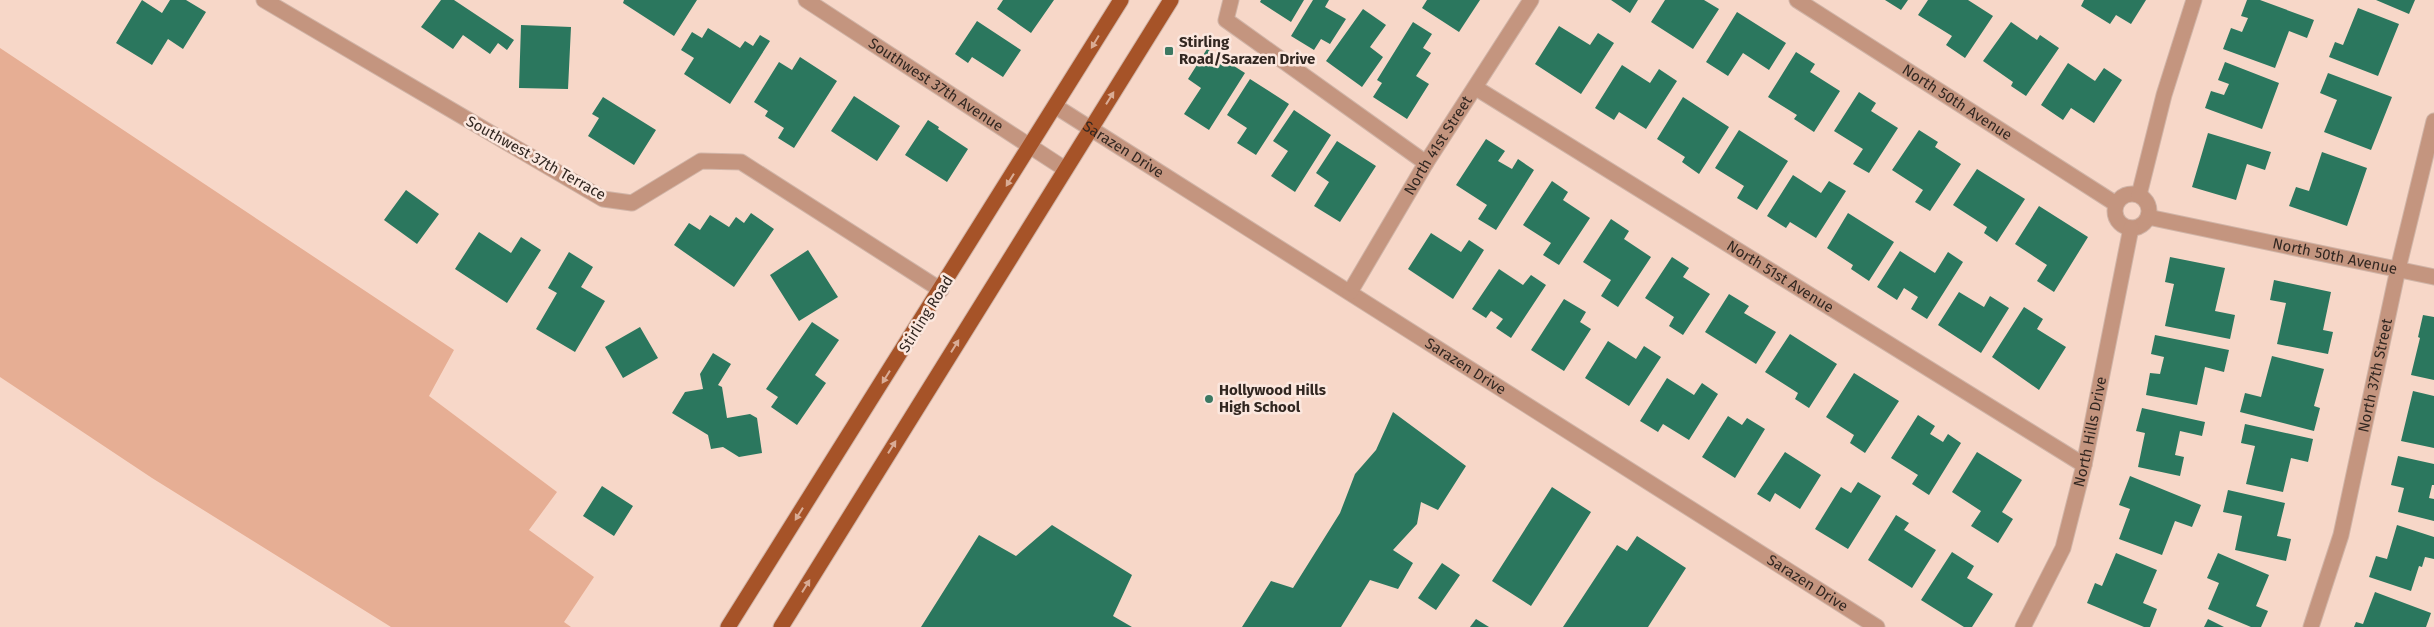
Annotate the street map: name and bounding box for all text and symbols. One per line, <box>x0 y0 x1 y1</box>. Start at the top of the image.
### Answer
place label: Stirling Road/Sarazen Drive <box>1179 33 1315 68</box>
street label: Southwest 37th Avenue <box>865 34 1007 135</box>
one-way arrow <box>1091 35 1100 48</box>
marker: Stirling Road/Sarazen Drive <box>1163 45 1175 57</box>
street label: North 50th Avenue <box>1899 61 2015 144</box>
one-way arrow <box>1105 91 1115 105</box>
street label: North 41st Street <box>1400 92 1476 198</box>
street label: Southwest 37th Terrace <box>463 112 609 204</box>
street label: Sarazen Drive <box>1080 117 1167 182</box>
one-way arrow <box>1005 173 1014 186</box>
street label: North 50th Avenue <box>2271 234 2399 278</box>
street label: North 51st Avenue <box>1723 237 1837 317</box>
street label: Stirling Road <box>895 272 957 356</box>
street label: North 37th Street <box>2354 316 2396 434</box>
street label: Sarazen Drive <box>1422 334 1509 399</box>
one-way arrow <box>951 339 960 352</box>
one-way arrow <box>881 370 891 383</box>
street label: North Hills Drive <box>2070 375 2110 489</box>
place label: Hollywood Hills High School <box>1219 381 1326 416</box>
marker: Hollywood Hills High School <box>1203 393 1215 405</box>
one-way arrow <box>887 441 897 454</box>
one-way arrow <box>795 508 804 521</box>
street label: Sarazen Drive <box>1764 551 1851 615</box>
one-way arrow <box>802 579 811 592</box>

